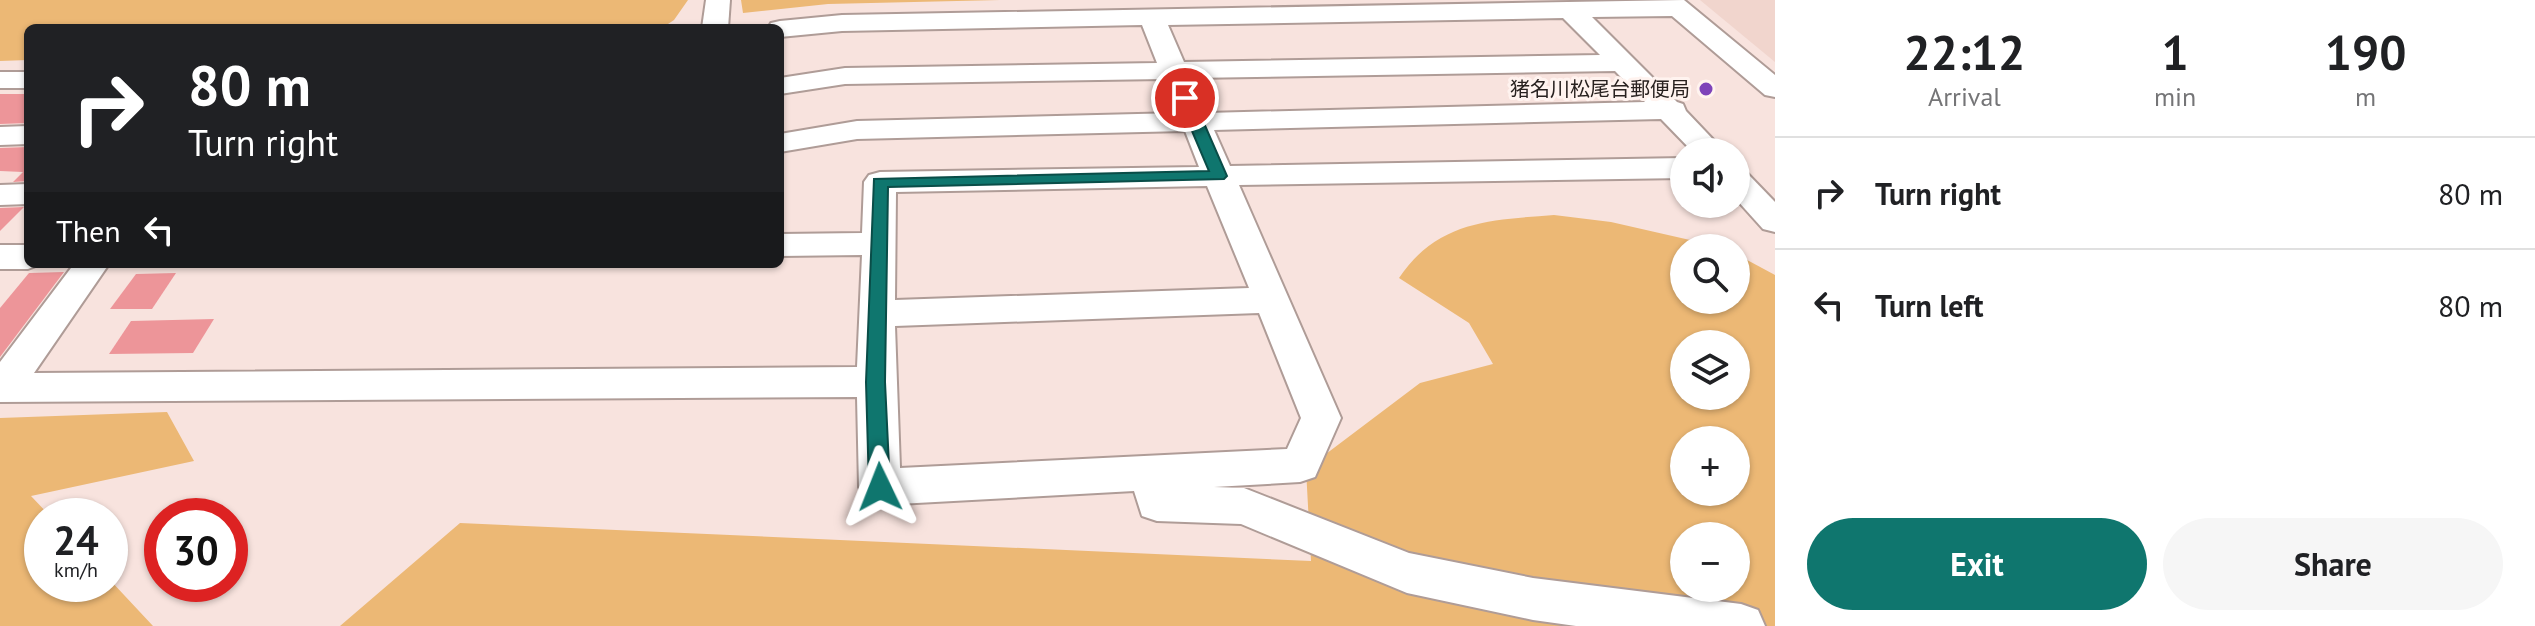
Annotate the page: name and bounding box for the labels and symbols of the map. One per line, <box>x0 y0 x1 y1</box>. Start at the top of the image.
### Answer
pin <box>1151 64 1219 132</box>
place label: 猪名川松尾台郵便局 <box>1510 76 1690 102</box>
marker: 猪名川松尾台郵便局 <box>1697 80 1715 98</box>
position arrow <box>838 445 922 529</box>
speed limit sign: 30 <box>144 498 248 602</box>

